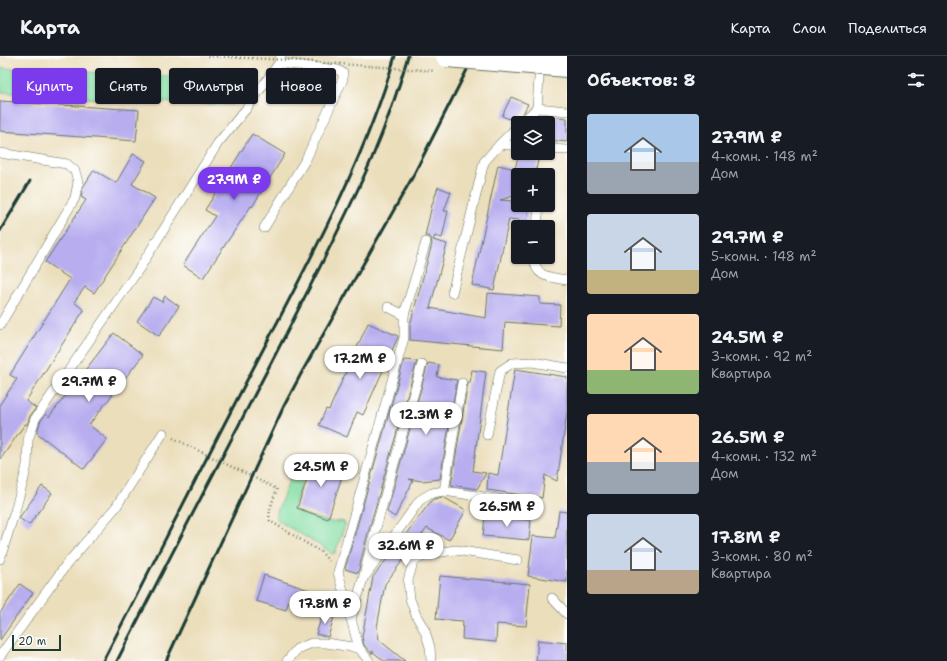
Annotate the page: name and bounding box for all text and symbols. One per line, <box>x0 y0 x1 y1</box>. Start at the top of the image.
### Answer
text: Карта <box>20 15 80 40</box>
text: Карта <box>730 19 771 37</box>
text: Слои <box>793 19 826 37</box>
text: Поделиться <box>848 19 927 37</box>
chip: Купить <box>12 68 87 104</box>
chip: Снять <box>95 68 161 104</box>
chip: Фильтры <box>169 68 258 104</box>
chip: Новое <box>266 68 336 104</box>
text: Объектов: 8 <box>587 69 696 91</box>
icon: filters <box>905 69 927 91</box>
map controls <box>511 116 555 264</box>
button: layers <box>511 116 555 160</box>
text: 27.9M ₽ <box>711 126 782 148</box>
icon: home <box>619 130 667 178</box>
text: 4-комн. · 148 m² <box>711 148 818 165</box>
text: Дом <box>711 165 739 182</box>
pin: 27.9M ₽ <box>197 167 271 201</box>
button: + <box>511 168 555 212</box>
text: 27.9M ₽ <box>207 171 261 188</box>
button: − <box>511 220 555 264</box>
text: 29.7M ₽ <box>711 226 784 248</box>
icon: home <box>619 230 667 278</box>
text: 5-комн. · 148 m² <box>711 248 817 265</box>
text: Дом <box>711 265 739 282</box>
text: 24.5M ₽ <box>711 326 784 348</box>
icon: home <box>619 330 667 378</box>
pin: 17.2M ₽ <box>323 346 397 380</box>
text: 3-комн. · 92 m² <box>711 348 812 365</box>
text: 17.2M ₽ <box>333 350 387 367</box>
text: Квартира <box>711 365 771 382</box>
pin: 29.7M ₽ <box>52 369 126 403</box>
text: 29.7M ₽ <box>61 373 117 390</box>
pin: 12.3M ₽ <box>389 402 463 436</box>
text: 12.3M ₽ <box>399 406 453 423</box>
text: 26.5M ₽ <box>711 426 785 448</box>
icon: home <box>619 430 667 478</box>
text: 4-комн. · 132 m² <box>711 448 817 465</box>
pin: 24.5M ₽ <box>284 454 358 488</box>
text: 24.5M ₽ <box>293 458 349 475</box>
text: Дом <box>711 465 739 482</box>
pin: 26.5M ₽ <box>470 494 544 528</box>
text: 26.5M ₽ <box>479 498 535 515</box>
text: 17.8M ₽ <box>711 526 781 548</box>
icon: home <box>619 530 667 578</box>
pin: 32.6M ₽ <box>369 533 443 567</box>
text: 32.6M ₽ <box>377 537 435 554</box>
text: 3-комн. · 80 m² <box>711 548 813 565</box>
text: Квартира <box>711 565 771 582</box>
pin: 17.8M ₽ <box>288 591 362 625</box>
text: 17.8M ₽ <box>298 595 352 612</box>
scale bar <box>12 633 61 652</box>
text: 20 m <box>18 634 46 649</box>

